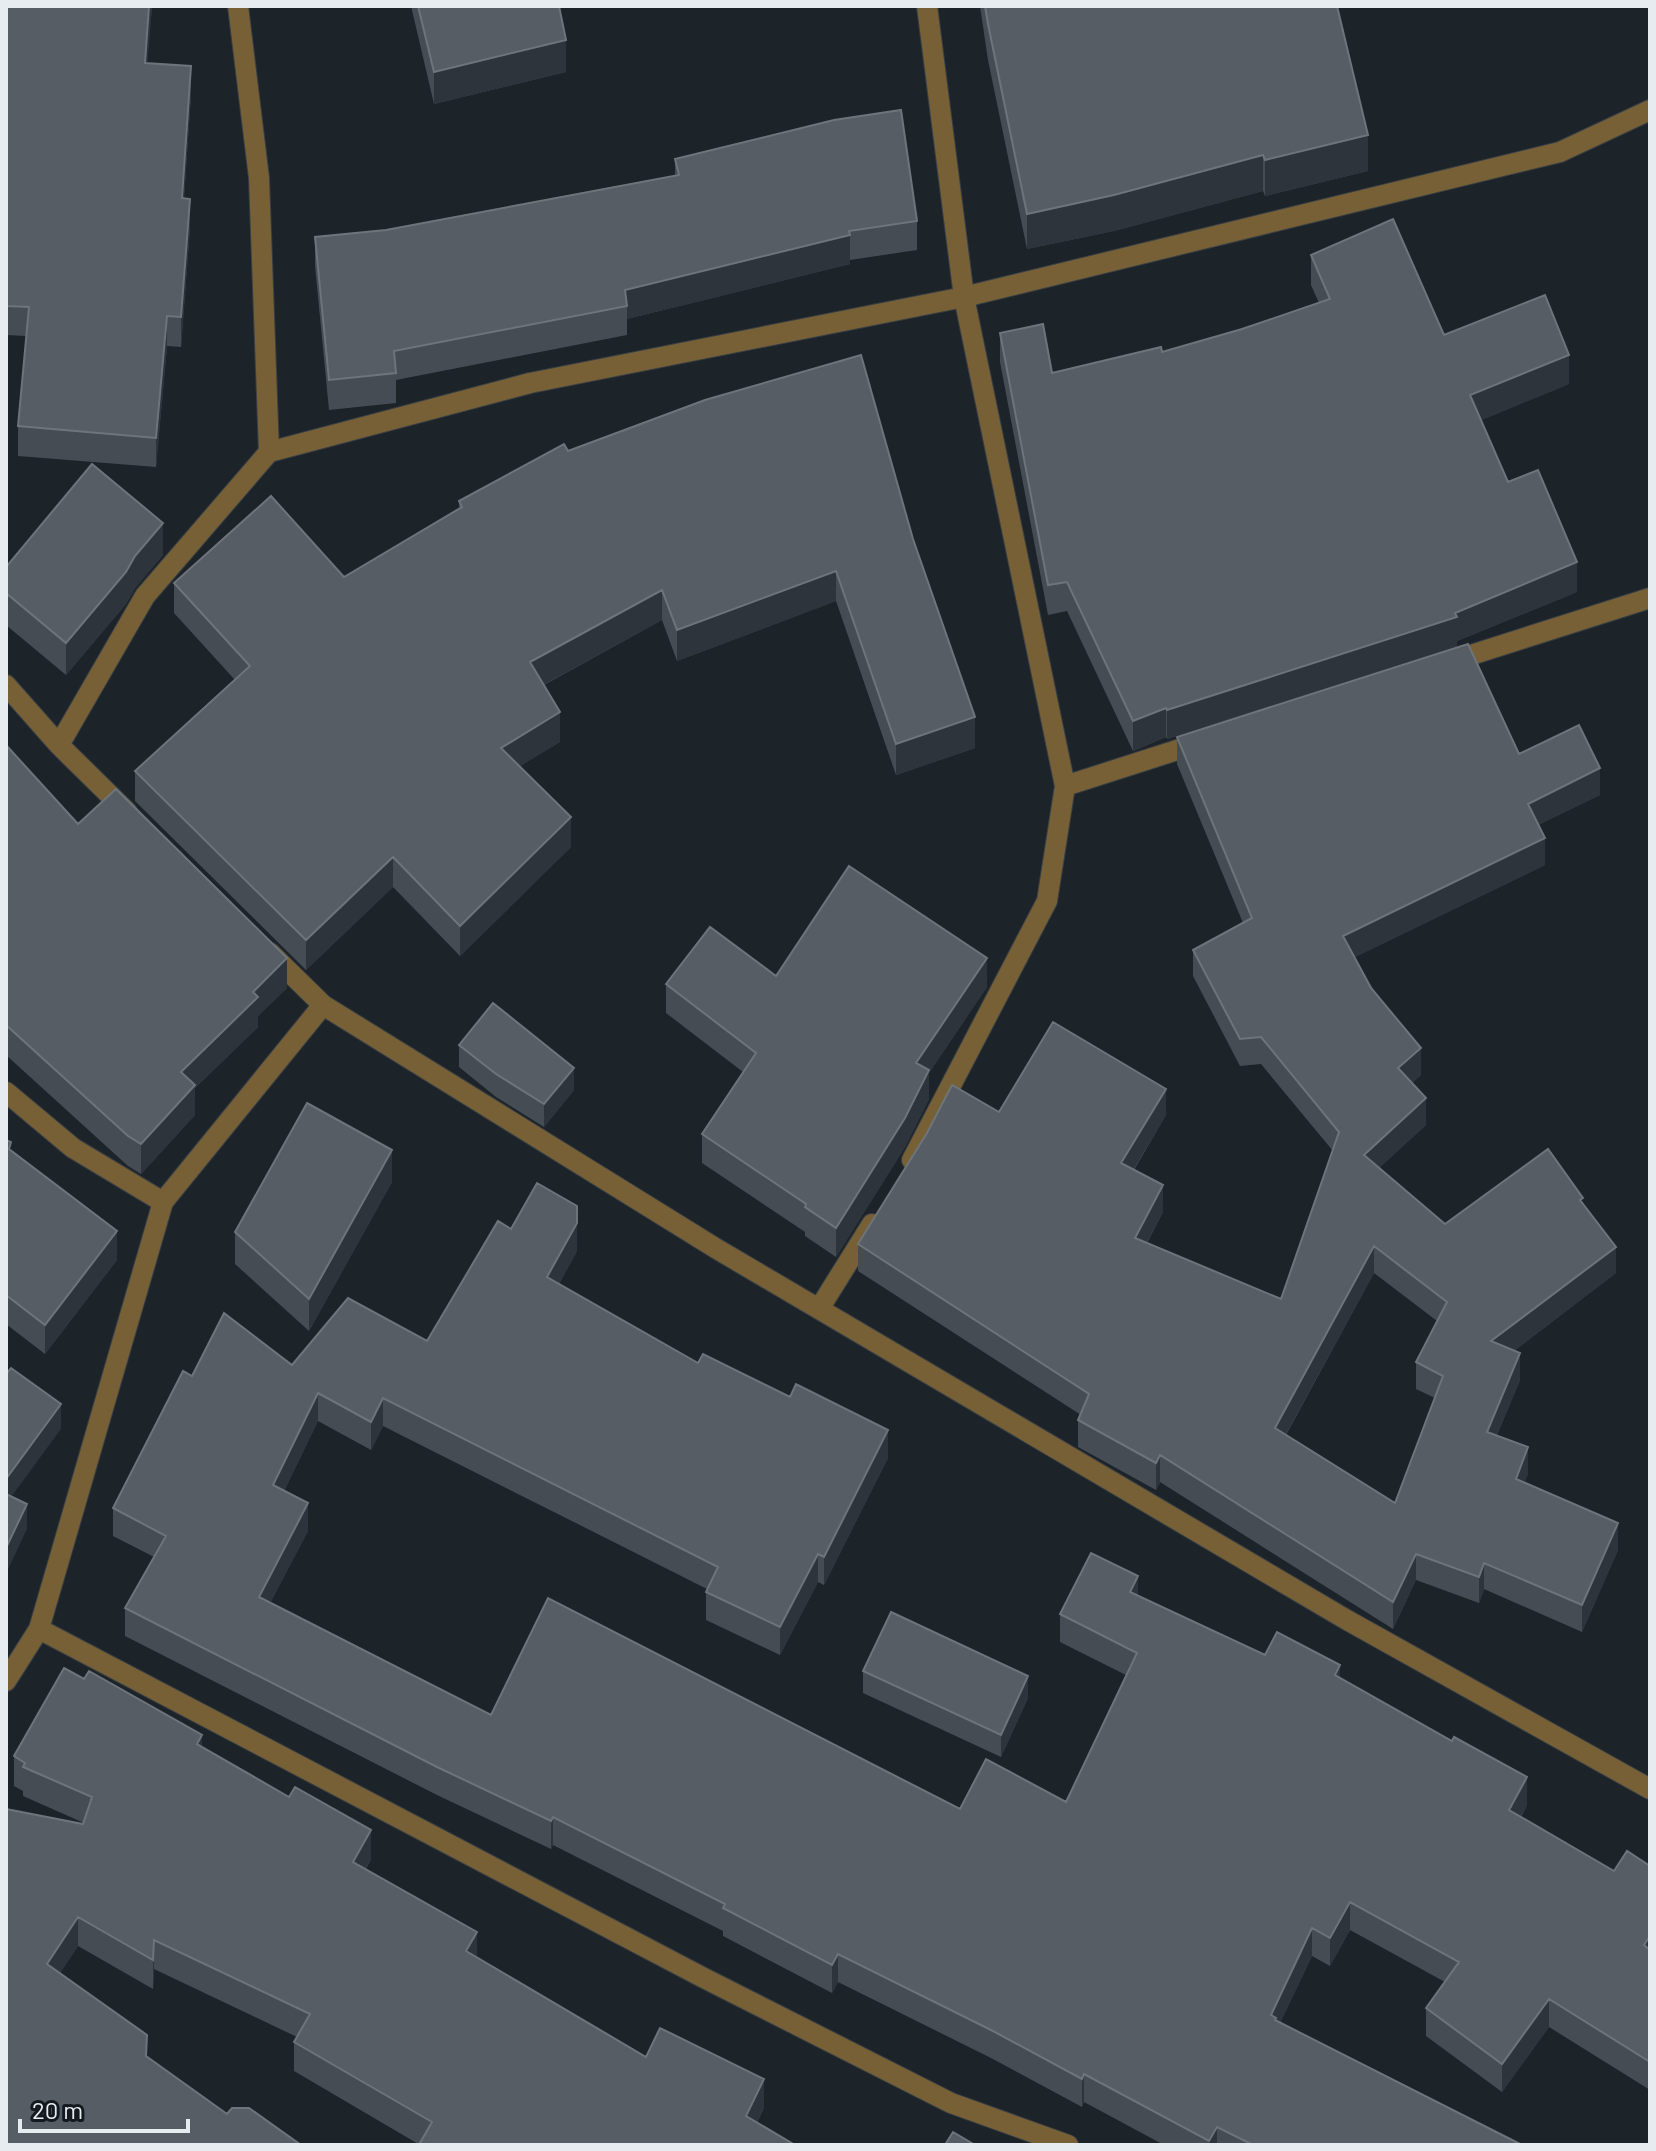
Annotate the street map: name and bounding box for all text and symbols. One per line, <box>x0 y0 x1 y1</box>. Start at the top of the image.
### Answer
scale bar <box>20 2083 188 2133</box>
text: 20 m <box>32 2095 83 2124</box>

